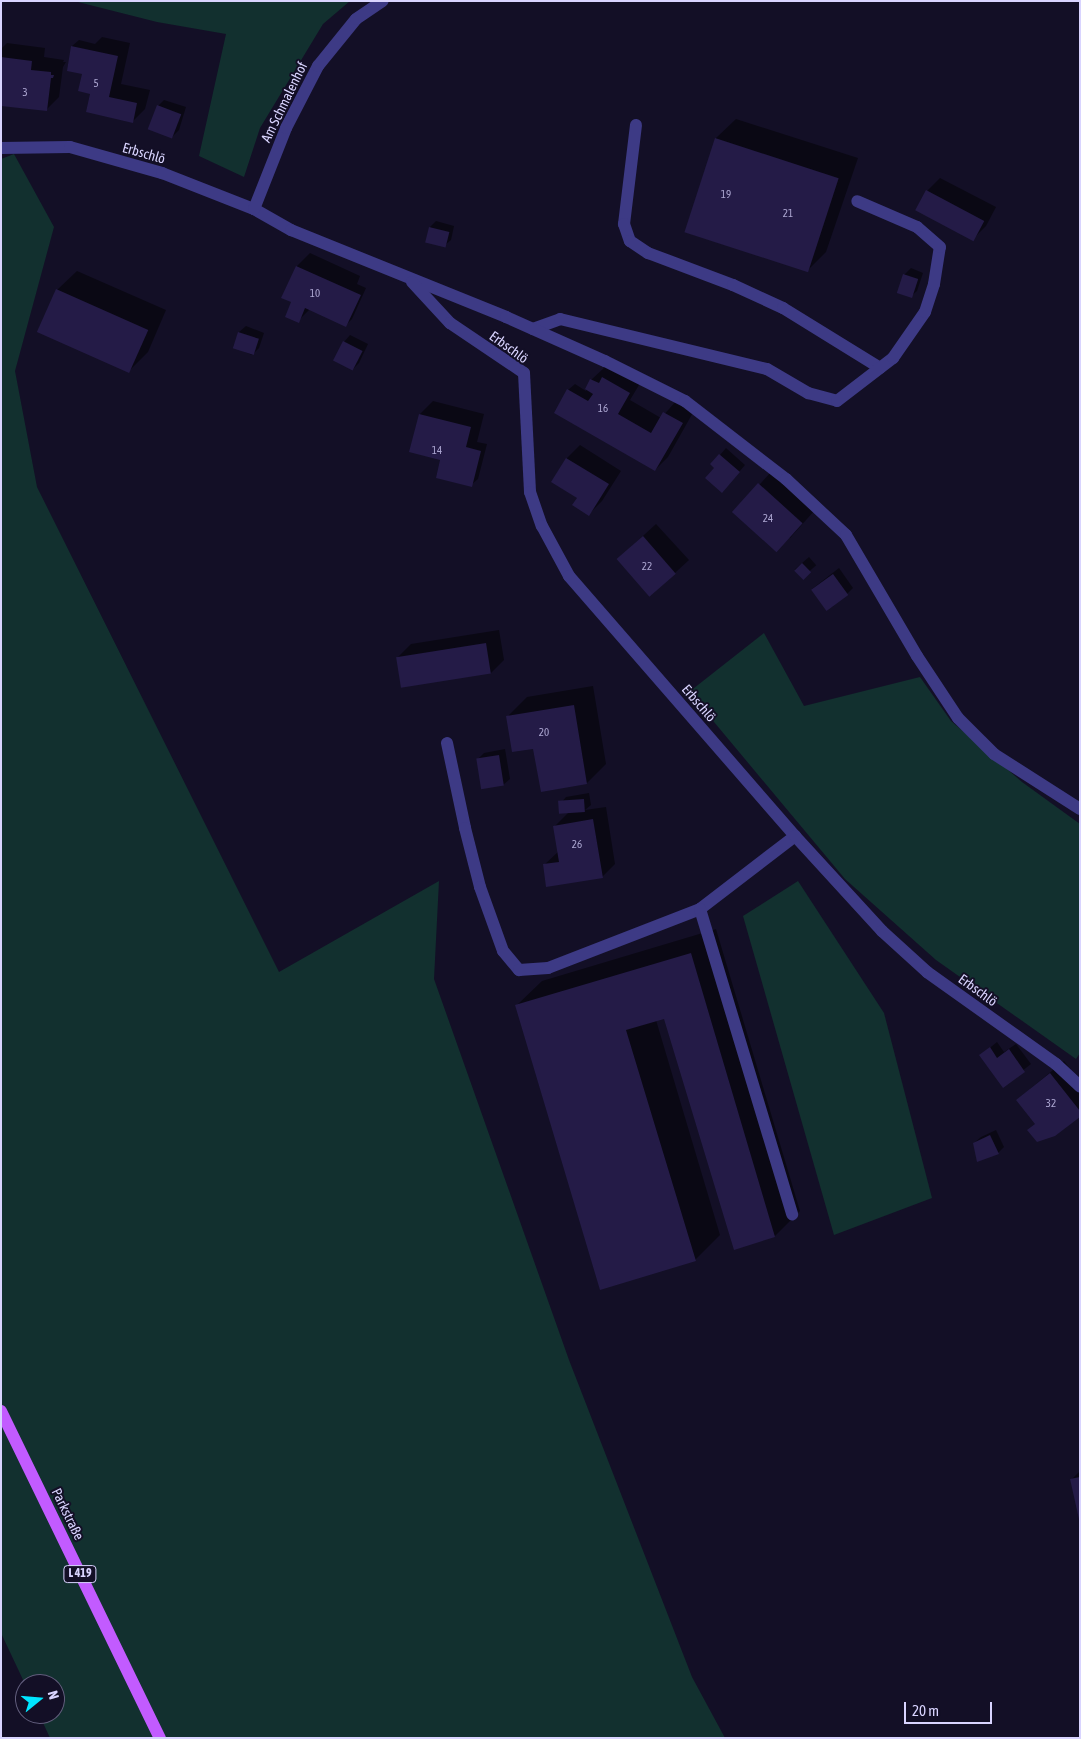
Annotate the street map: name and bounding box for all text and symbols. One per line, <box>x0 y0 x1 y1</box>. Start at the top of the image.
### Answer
street label: Am Schmalenhof <box>257 59 311 145</box>
house number: 5 <box>93 76 99 90</box>
house number: 3 <box>22 85 28 99</box>
street label: Erbschlö <box>121 139 167 167</box>
house number: 19 <box>721 187 731 201</box>
house number: 21 <box>783 206 793 220</box>
house number: 10 <box>310 286 320 300</box>
street label: Erbschlö <box>486 327 532 367</box>
house number: 16 <box>598 401 608 415</box>
house number: 14 <box>432 443 442 457</box>
house number: 24 <box>763 511 773 525</box>
house number: 22 <box>642 559 652 573</box>
street label: Erbschlö <box>678 681 720 725</box>
house number: 20 <box>539 725 549 739</box>
house number: 26 <box>572 837 582 851</box>
street label: Erbschlö <box>955 970 1001 1010</box>
house number: 32 <box>1046 1096 1056 1110</box>
street label: Parkstraße <box>48 1485 88 1543</box>
road number: L 419 <box>62 1565 98 1584</box>
north arrow <box>15 1674 65 1724</box>
text: N <box>45 1689 62 1701</box>
scale bar <box>906 1692 994 1724</box>
text: 20 m <box>912 1702 939 1719</box>

